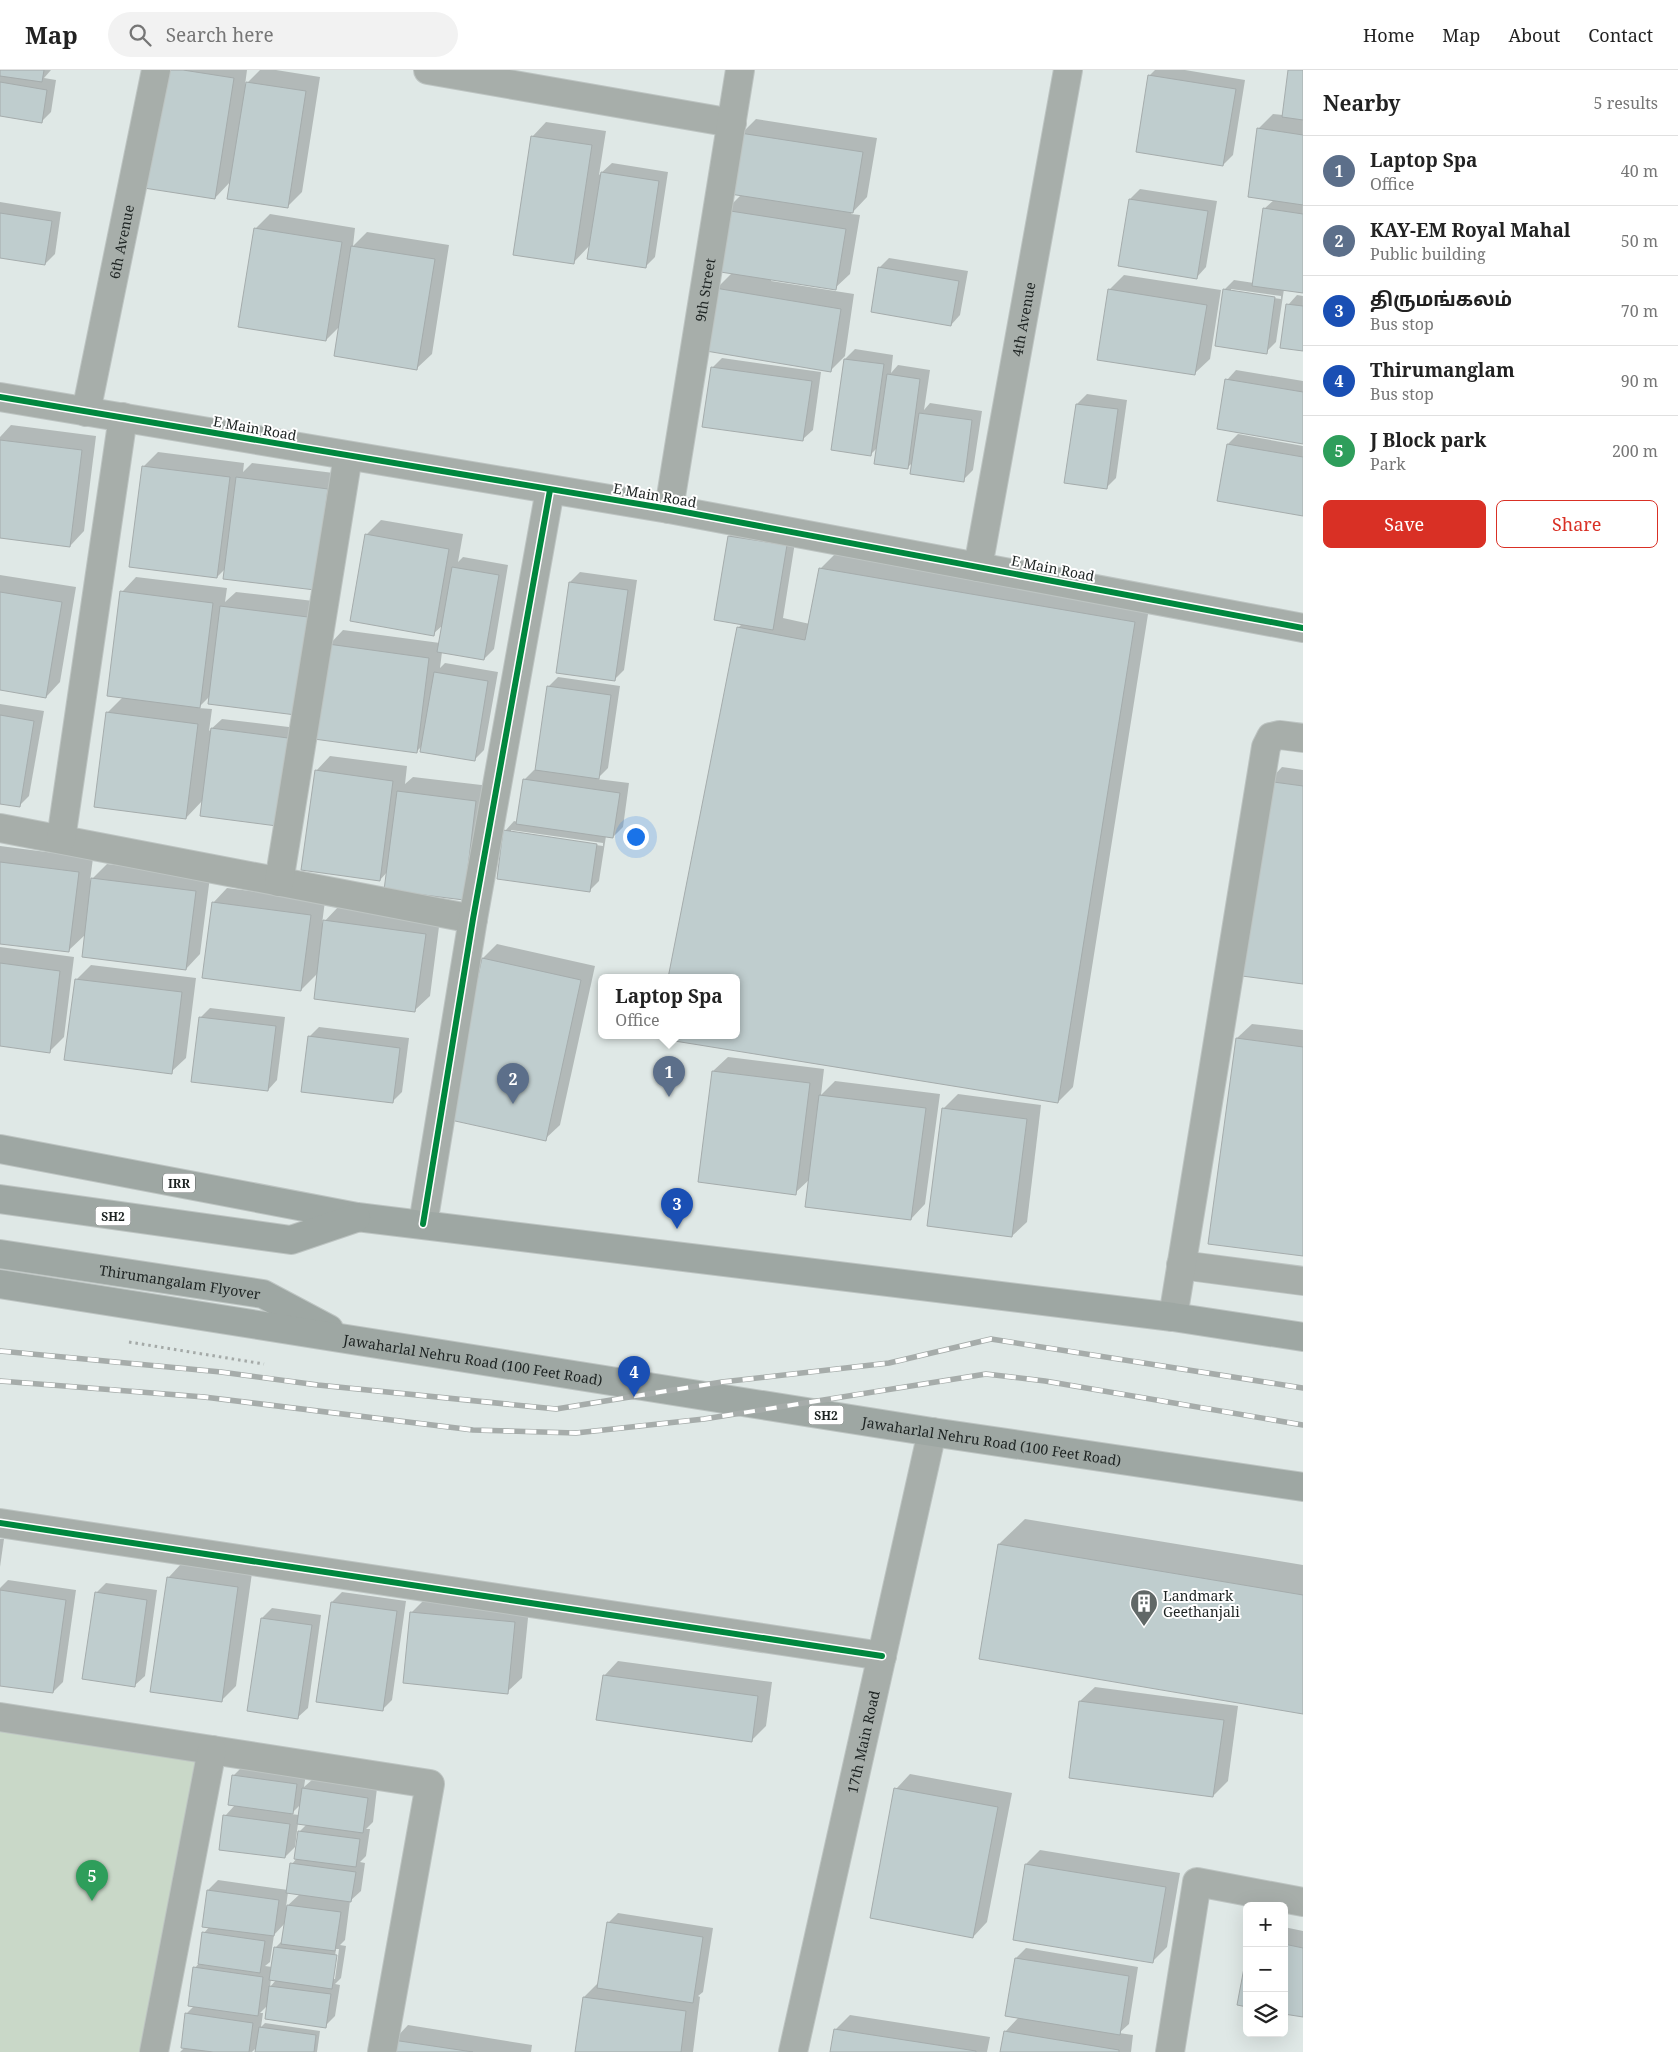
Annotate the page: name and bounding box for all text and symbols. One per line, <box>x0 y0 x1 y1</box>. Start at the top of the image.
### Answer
search box <box>108 12 458 57</box>
text: Map <box>25 18 78 51</box>
icon: search <box>126 21 154 49</box>
text: Search here <box>166 22 274 48</box>
text: Home <box>1363 23 1414 47</box>
text: Map <box>1442 23 1480 47</box>
text: About <box>1508 23 1560 47</box>
text: Contact <box>1588 23 1653 47</box>
text: Nearby <box>1323 89 1401 117</box>
text: 5 results <box>1594 92 1658 114</box>
text: Laptop Spa <box>1370 147 1477 173</box>
text: 1 <box>1334 160 1344 182</box>
text: 40 m <box>1621 160 1658 182</box>
text: Office <box>1370 173 1414 195</box>
street label: 6th Avenue <box>104 203 138 280</box>
text: KAY-EM Royal Mahal <box>1370 217 1571 243</box>
text: 2 <box>1334 230 1344 252</box>
text: 50 m <box>1621 230 1658 252</box>
text: Public building <box>1370 243 1486 265</box>
street label: 9th Street <box>690 256 719 323</box>
street label: 4th Avenue <box>1007 280 1039 358</box>
text: திருமங்கலம் <box>1370 286 1512 312</box>
text: 3 <box>1334 300 1344 322</box>
text: 70 m <box>1621 300 1658 322</box>
text: Bus stop <box>1370 313 1434 335</box>
text: Thirumanglam <box>1370 357 1515 383</box>
text: 4 <box>1334 370 1344 392</box>
text: 90 m <box>1621 370 1658 392</box>
text: Bus stop <box>1370 383 1434 405</box>
street label: E Main Road <box>212 411 299 445</box>
text: J Block park <box>1370 427 1486 453</box>
text: 5 <box>1334 440 1344 462</box>
text: 200 m <box>1612 440 1658 462</box>
text: Park <box>1370 453 1406 475</box>
street label: E Main Road <box>612 478 699 512</box>
button: Save <box>1323 500 1486 548</box>
button: Share <box>1496 500 1658 548</box>
street label: E Main Road <box>1010 551 1097 585</box>
your location <box>623 824 649 850</box>
popup <box>598 974 740 1039</box>
text: Laptop Spa <box>615 983 723 1009</box>
text: Office <box>615 1009 660 1031</box>
pin: 1 <box>653 1056 685 1097</box>
pin: 2 <box>497 1063 529 1104</box>
road number: IRR <box>163 1174 195 1192</box>
pin: 3 <box>661 1188 693 1229</box>
road number: SH2 <box>96 1206 130 1226</box>
street label: Thirumangalam Flyover <box>98 1260 262 1303</box>
street label: Jawaharlal Nehru Road (100 Feet Road) <box>341 1329 604 1389</box>
pin: 4 <box>618 1356 650 1397</box>
road number: SH2 <box>808 1406 844 1424</box>
street label: Jawaharlal Nehru Road (100 Feet Road) <box>860 1411 1123 1469</box>
place label: Landmark Geethanjali <box>1163 1586 1240 1621</box>
building icon: Landmark Geethanjali <box>1129 1588 1159 1627</box>
street label: 17th Main Road <box>842 1688 883 1795</box>
pin: 5 <box>76 1860 108 1901</box>
map controls <box>1243 1902 1288 2037</box>
button: + <box>1243 1902 1288 1947</box>
button: − <box>1243 1947 1288 1992</box>
button: layers <box>1243 1992 1288 2037</box>

